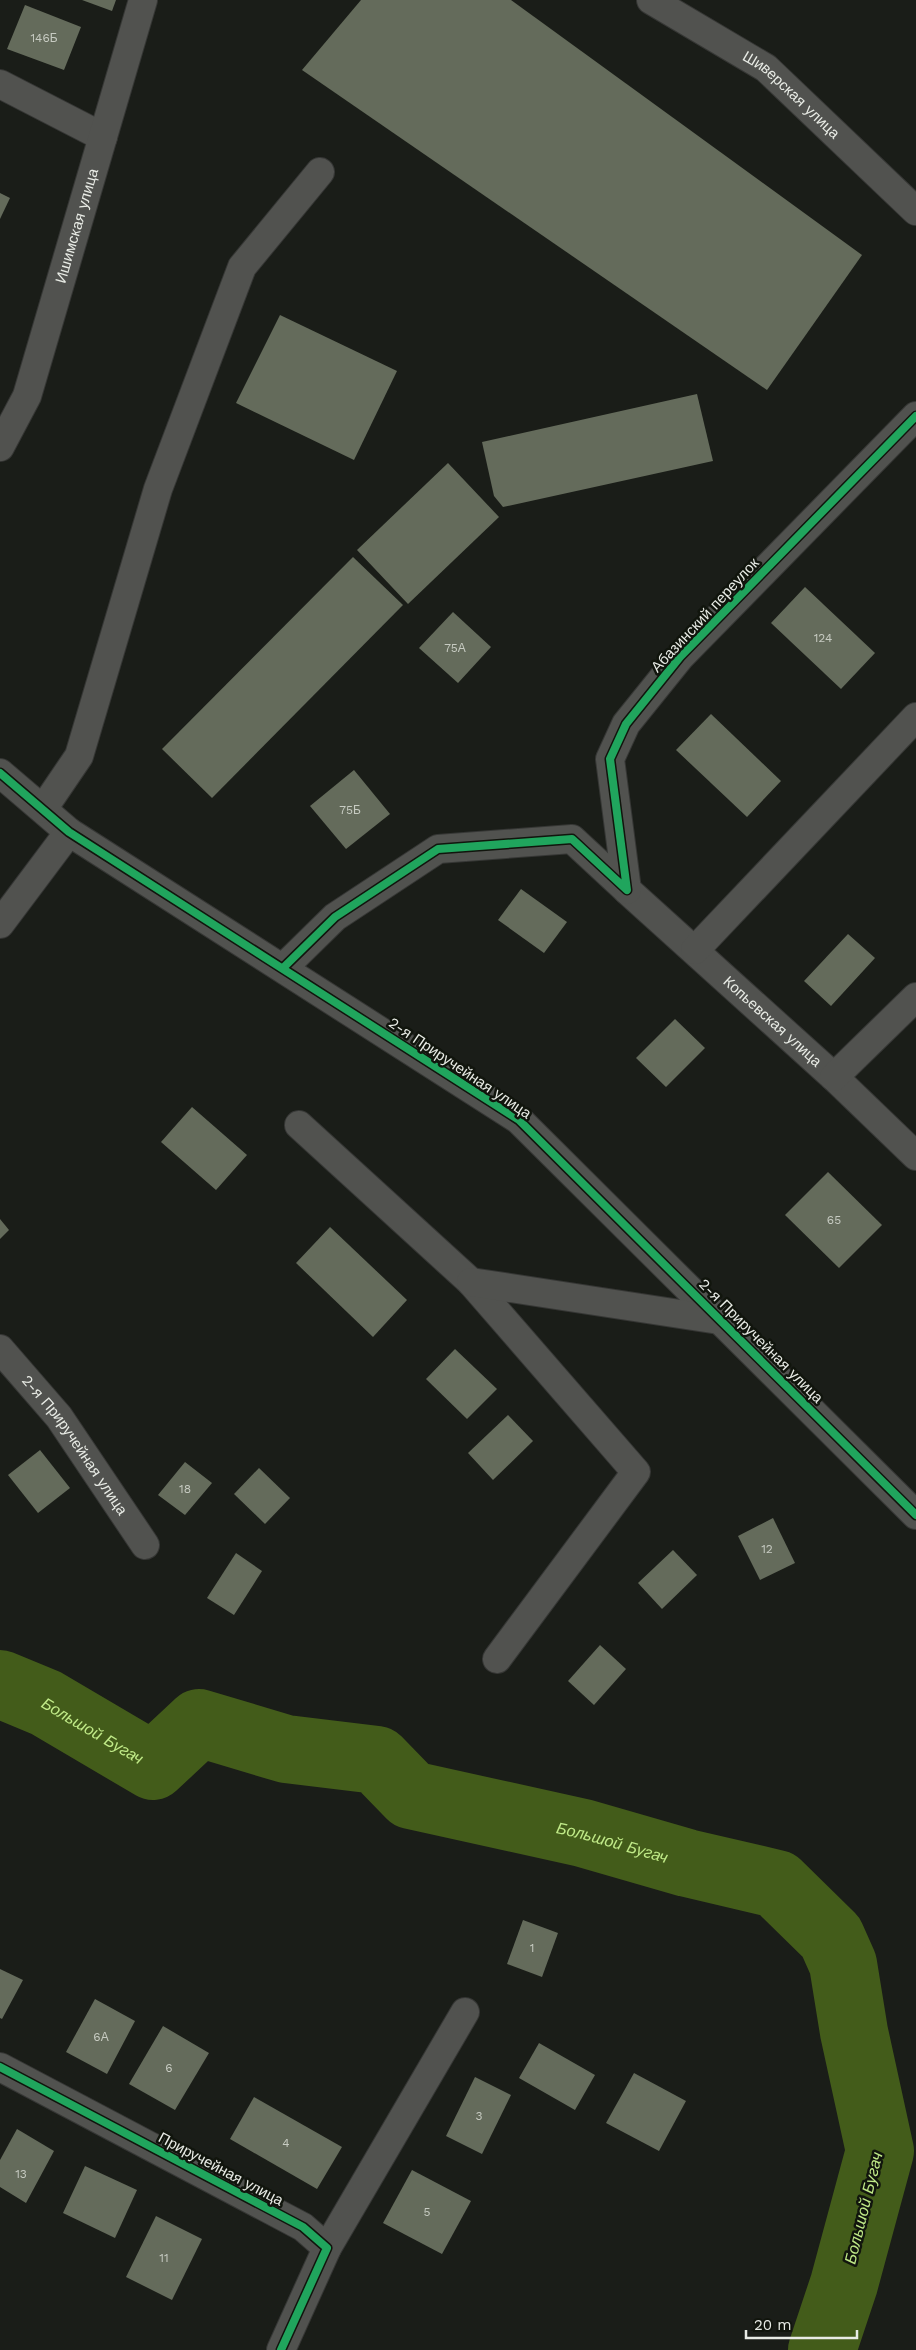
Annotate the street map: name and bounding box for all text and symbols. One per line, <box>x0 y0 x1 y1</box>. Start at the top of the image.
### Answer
house number: 146Б <box>30 31 58 45</box>
street label: Шиверская улица <box>739 47 844 143</box>
street label: Ишимская улица <box>52 166 102 285</box>
street label: Абазинский переулок <box>647 554 763 676</box>
house number: 124 <box>814 631 832 645</box>
house number: 75А <box>444 641 466 655</box>
house number: 75Б <box>339 803 361 817</box>
street label: Копьевская улица <box>719 972 826 1071</box>
street label: 2-я Приручейная улица <box>385 1014 535 1123</box>
house number: 65 <box>827 1213 841 1227</box>
street label: 2-я Приручейная улица <box>695 1275 827 1407</box>
street label: 2-я Приручейная улица <box>18 1372 132 1519</box>
house number: 18 <box>179 1482 191 1496</box>
house number: 12 <box>761 1542 773 1556</box>
water label: Большой Бугач <box>38 1694 147 1768</box>
water label: Большой Бугач <box>555 1818 670 1867</box>
house number: 1 <box>530 1941 534 1955</box>
house number: 6А <box>93 2030 109 2044</box>
house number: 6 <box>165 2061 173 2075</box>
house number: 3 <box>476 2109 483 2123</box>
street label: Приручейная улица <box>155 2128 287 2210</box>
house number: 4 <box>282 2136 290 2150</box>
water label: Большой Бугач <box>840 2150 887 2266</box>
house number: 13 <box>15 2167 27 2181</box>
house number: 5 <box>424 2205 431 2219</box>
house number: 11 <box>159 2251 169 2265</box>
scale bar <box>746 2308 857 2340</box>
text: 20 m <box>754 2316 792 2334</box>

